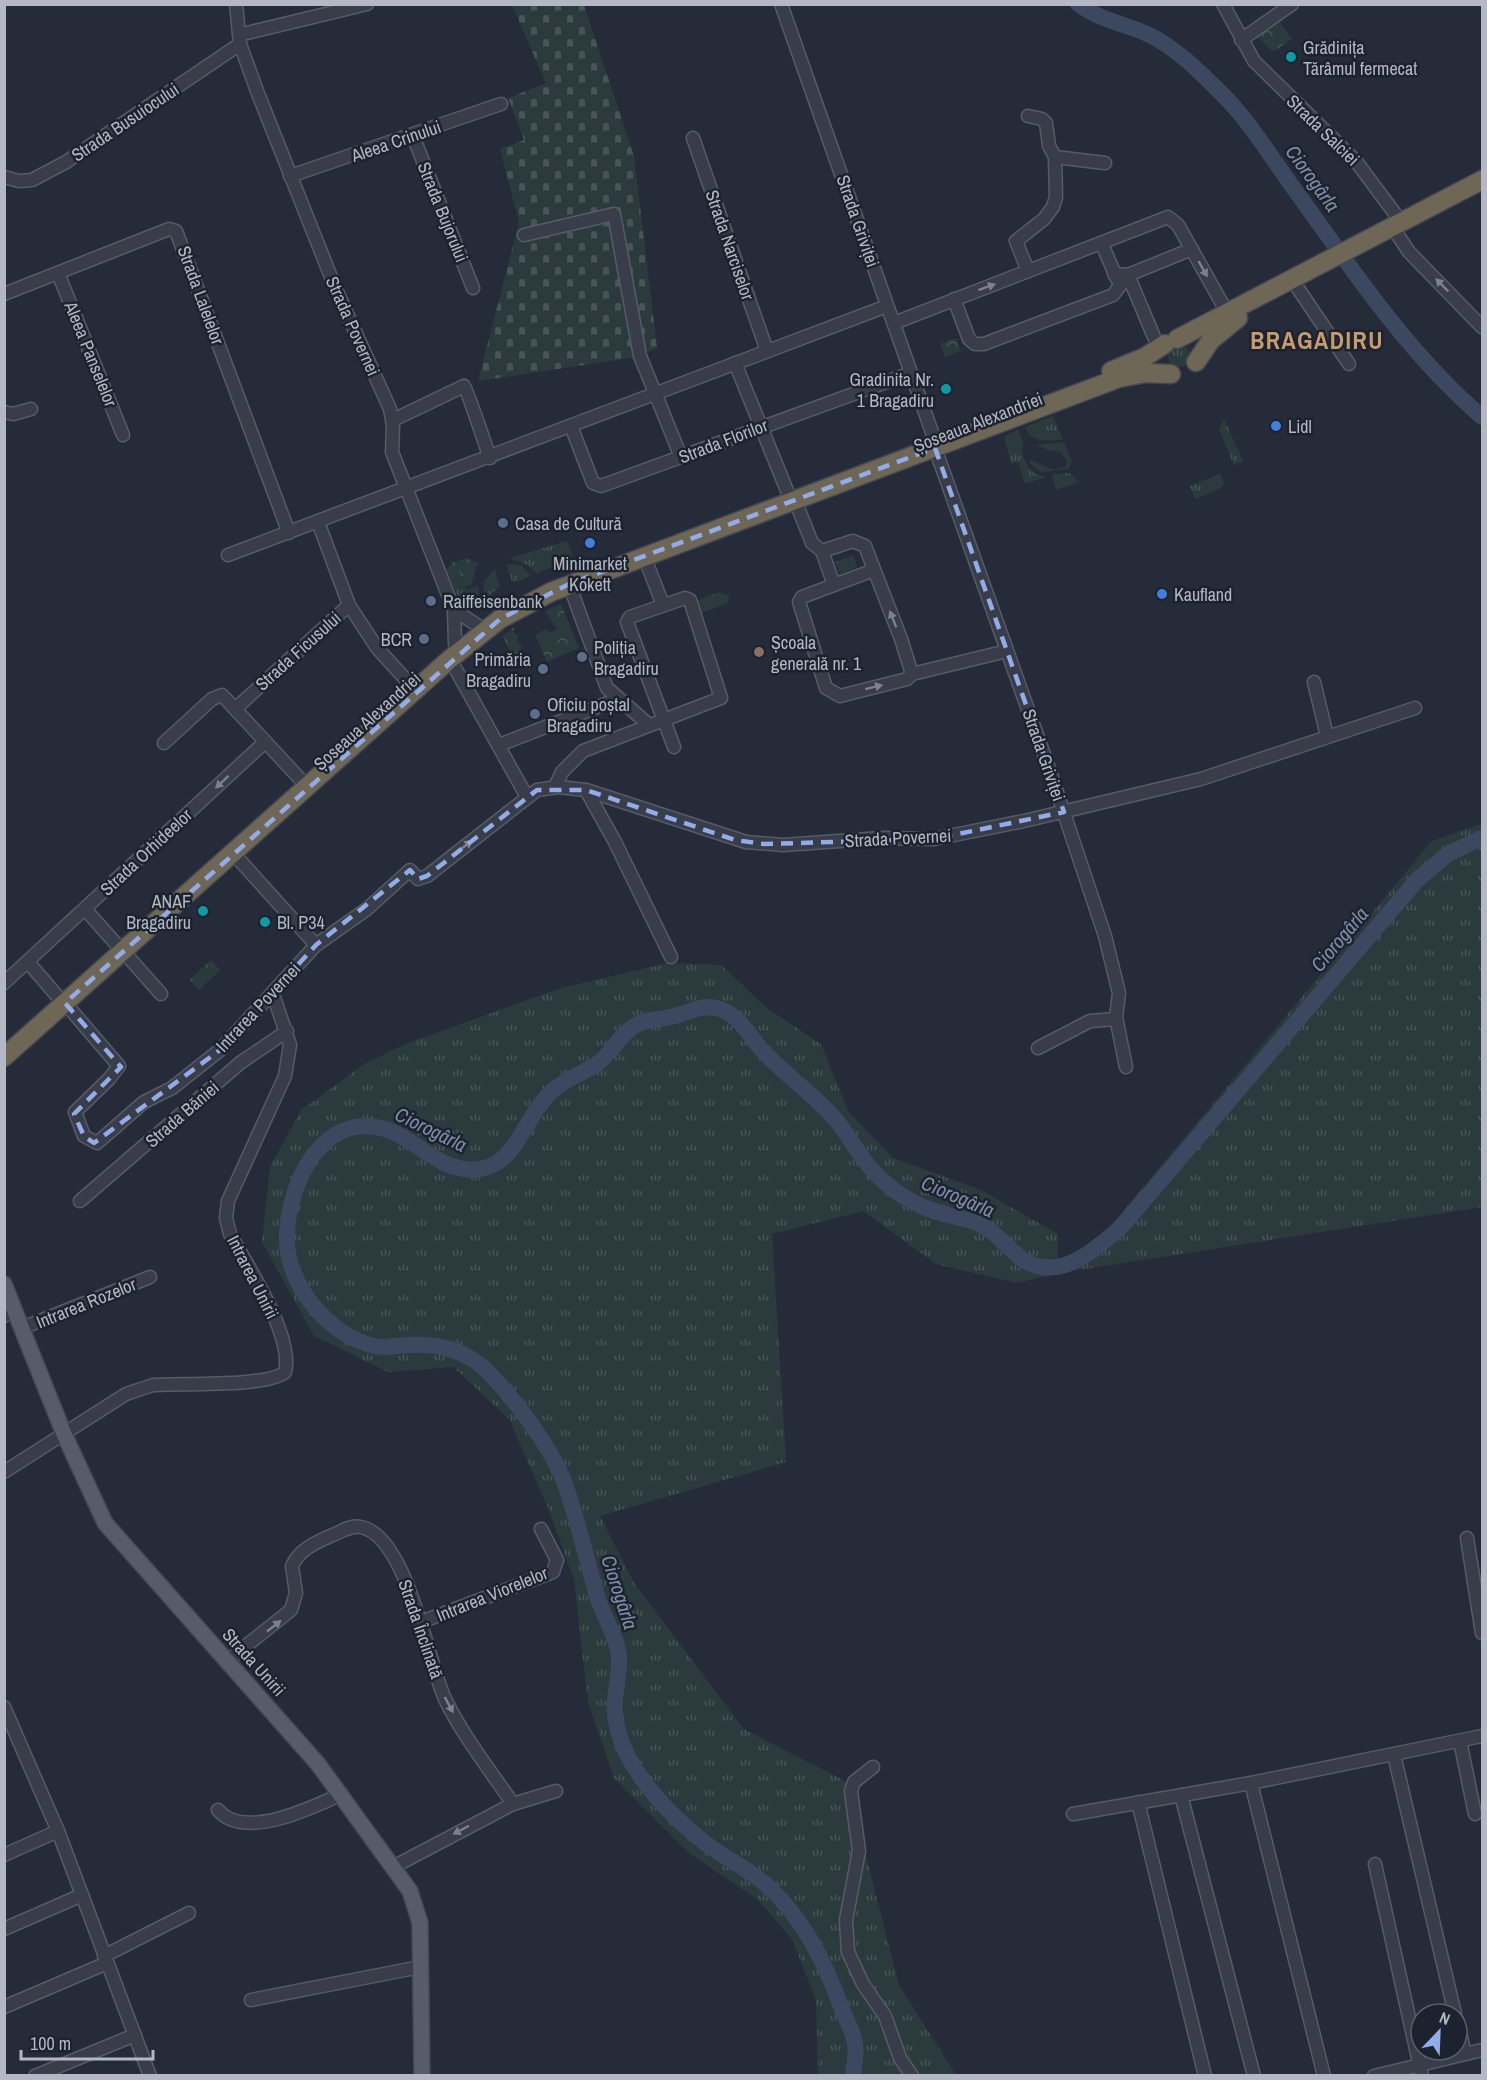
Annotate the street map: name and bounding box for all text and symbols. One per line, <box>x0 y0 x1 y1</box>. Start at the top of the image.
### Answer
place label: Grădinița Tărâmul fermecat <box>1303 35 1417 81</box>
marker: Grădinița Tărâmul fermecat <box>1284 50 1298 64</box>
street label: Strada Busuiocului <box>66 77 184 167</box>
street label: Strada Salciei <box>1281 89 1365 171</box>
street label: Aleea Crinului <box>347 114 444 168</box>
water label: Ciorogârla <box>1280 139 1346 217</box>
street label: Strada Bujorului <box>412 158 474 266</box>
street label: Strada Griviței <box>831 172 885 270</box>
street label: Strada Narciselor <box>699 187 761 303</box>
street label: Strada Lalelelor <box>172 242 230 348</box>
one-way arrow <box>1198 261 1209 277</box>
street label: Strada Povernei <box>320 272 386 380</box>
one-way arrow <box>1435 279 1449 293</box>
one-way arrow <box>979 281 997 291</box>
street label: Aleea Panselelor <box>58 297 124 410</box>
district label: BRAGADIRU <box>1250 324 1384 356</box>
place label: Gradinita Nr. 1 Bragadiru <box>849 367 934 413</box>
marker: Gradinita Nr. 1 Bragadiru <box>939 382 953 396</box>
street label: Șoseaua Alexandriei <box>910 386 1046 458</box>
street label: Strada Florilor <box>675 413 771 469</box>
place label: Lidl <box>1288 414 1312 439</box>
marker: Lidl <box>1269 419 1283 433</box>
place label: Casa de Cultură <box>515 511 622 536</box>
marker: Casa de Cultură <box>496 516 510 530</box>
marker: Minimarket Kokett <box>583 536 597 550</box>
place label: Minimarket Kokett <box>553 551 627 597</box>
place label: Kaufland <box>1174 582 1232 607</box>
marker: Kaufland <box>1155 587 1169 601</box>
place label: Raiffeisenbank <box>443 589 543 614</box>
marker: Raiffeisenbank <box>424 594 438 608</box>
street label: Strada Ficusului <box>250 606 346 696</box>
one-way arrow <box>888 610 898 628</box>
place label: BCR <box>381 627 412 652</box>
place label: Școala generală nr. 1 <box>771 630 862 676</box>
marker: BCR <box>417 632 431 646</box>
place label: Poliția Bragadiru <box>594 635 659 681</box>
marker: Școala generală nr. 1 <box>752 645 766 659</box>
place label: Primăria Bragadiru <box>466 647 531 693</box>
marker: Poliția Bragadiru <box>575 650 589 664</box>
marker: Primăria Bragadiru <box>536 662 550 676</box>
street label: Șoseaua Alexandriei <box>308 666 426 776</box>
one-way arrow <box>865 682 883 692</box>
place label: Oficiu poștal Bragadiru <box>547 692 630 738</box>
street label: Strada Griviței <box>1017 706 1071 804</box>
marker: Oficiu poștal Bragadiru <box>528 707 542 721</box>
one-way arrow <box>215 775 230 788</box>
street label: Strada Orhideelor <box>95 803 197 901</box>
street label: Strada Povernei <box>844 823 952 853</box>
one-way arrow <box>457 841 472 853</box>
place label: ANAF Bragadiru <box>126 889 191 935</box>
water label: Ciorogârla <box>1304 901 1374 977</box>
marker: ANAF Bragadiru <box>196 904 210 918</box>
place label: Bl. P34 <box>277 910 325 935</box>
marker: Bl. P34 <box>258 915 272 929</box>
street label: Intrarea Povernei <box>210 957 306 1057</box>
street label: Strada Băniei <box>140 1075 224 1153</box>
water label: Ciorogârla <box>391 1100 471 1158</box>
water label: Ciorogârla <box>917 1169 999 1223</box>
street label: Intrarea Unirii <box>221 1231 285 1323</box>
street label: Intrarea Rozelor <box>32 1272 140 1334</box>
water label: Ciorogârla <box>595 1551 645 1633</box>
street label: Intrarea Viorelelor <box>433 1560 551 1628</box>
street label: Strada Înclinată <box>392 1576 450 1682</box>
one-way arrow <box>266 1620 282 1633</box>
street label: Strada Unirii <box>217 1623 291 1701</box>
one-way arrow <box>444 1696 454 1713</box>
one-way arrow <box>452 1825 469 1835</box>
north arrow <box>1409 2002 1469 2062</box>
text: N <box>1436 2006 1454 2030</box>
scale bar <box>21 2023 153 2061</box>
text: 100 m <box>30 2031 71 2056</box>

